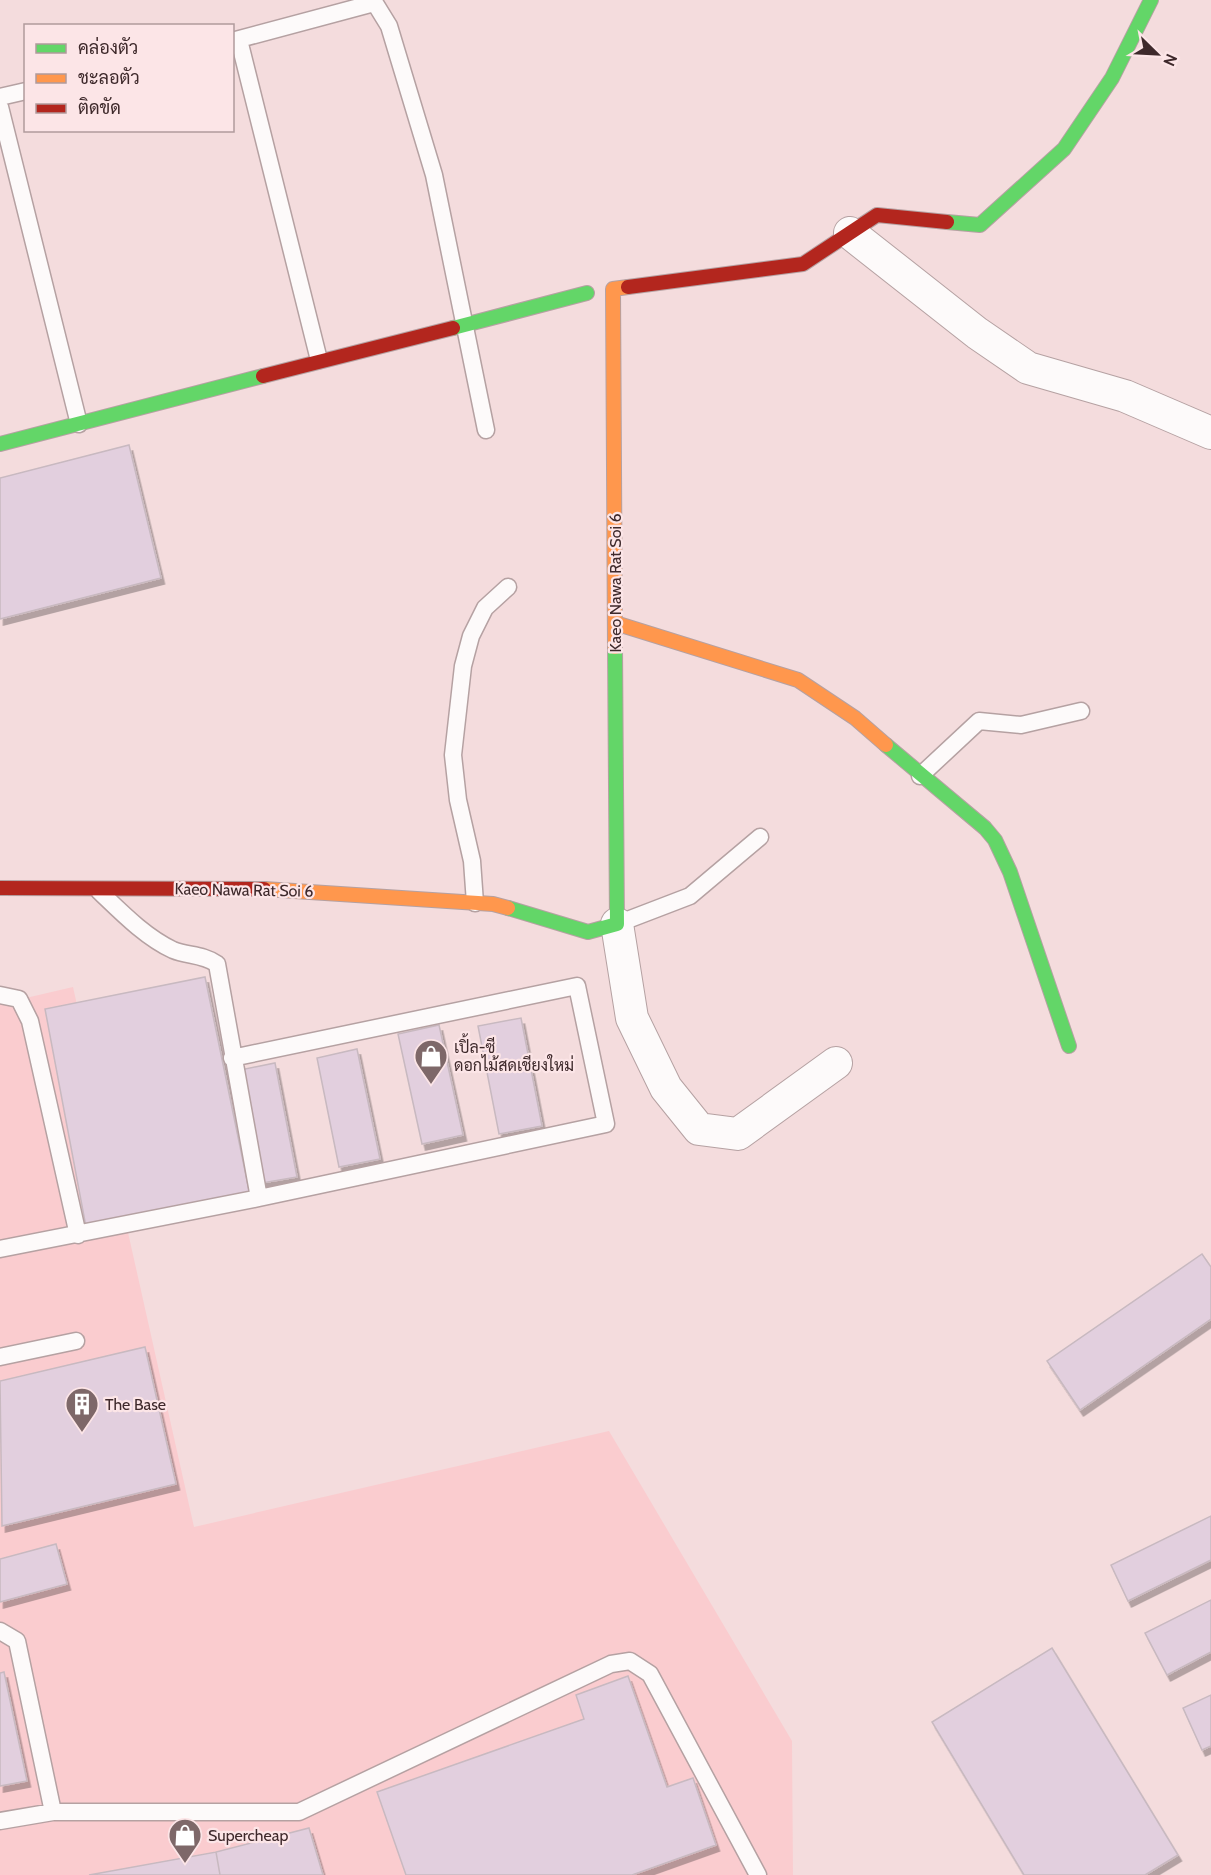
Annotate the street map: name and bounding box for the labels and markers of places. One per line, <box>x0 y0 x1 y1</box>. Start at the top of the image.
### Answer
place label: เปิ้ล-ซี ดอกไม้สดเชียงใหม่ <box>454 1033 574 1075</box>
shop icon: เปิ้ล-ซี ดอกไม้สดเชียงใหม่ <box>413 1038 449 1085</box>
building icon: The Base <box>64 1386 100 1433</box>
place label: The Base <box>105 1395 166 1414</box>
shop icon: Supercheap <box>167 1817 203 1864</box>
place label: Supercheap <box>208 1826 288 1845</box>

